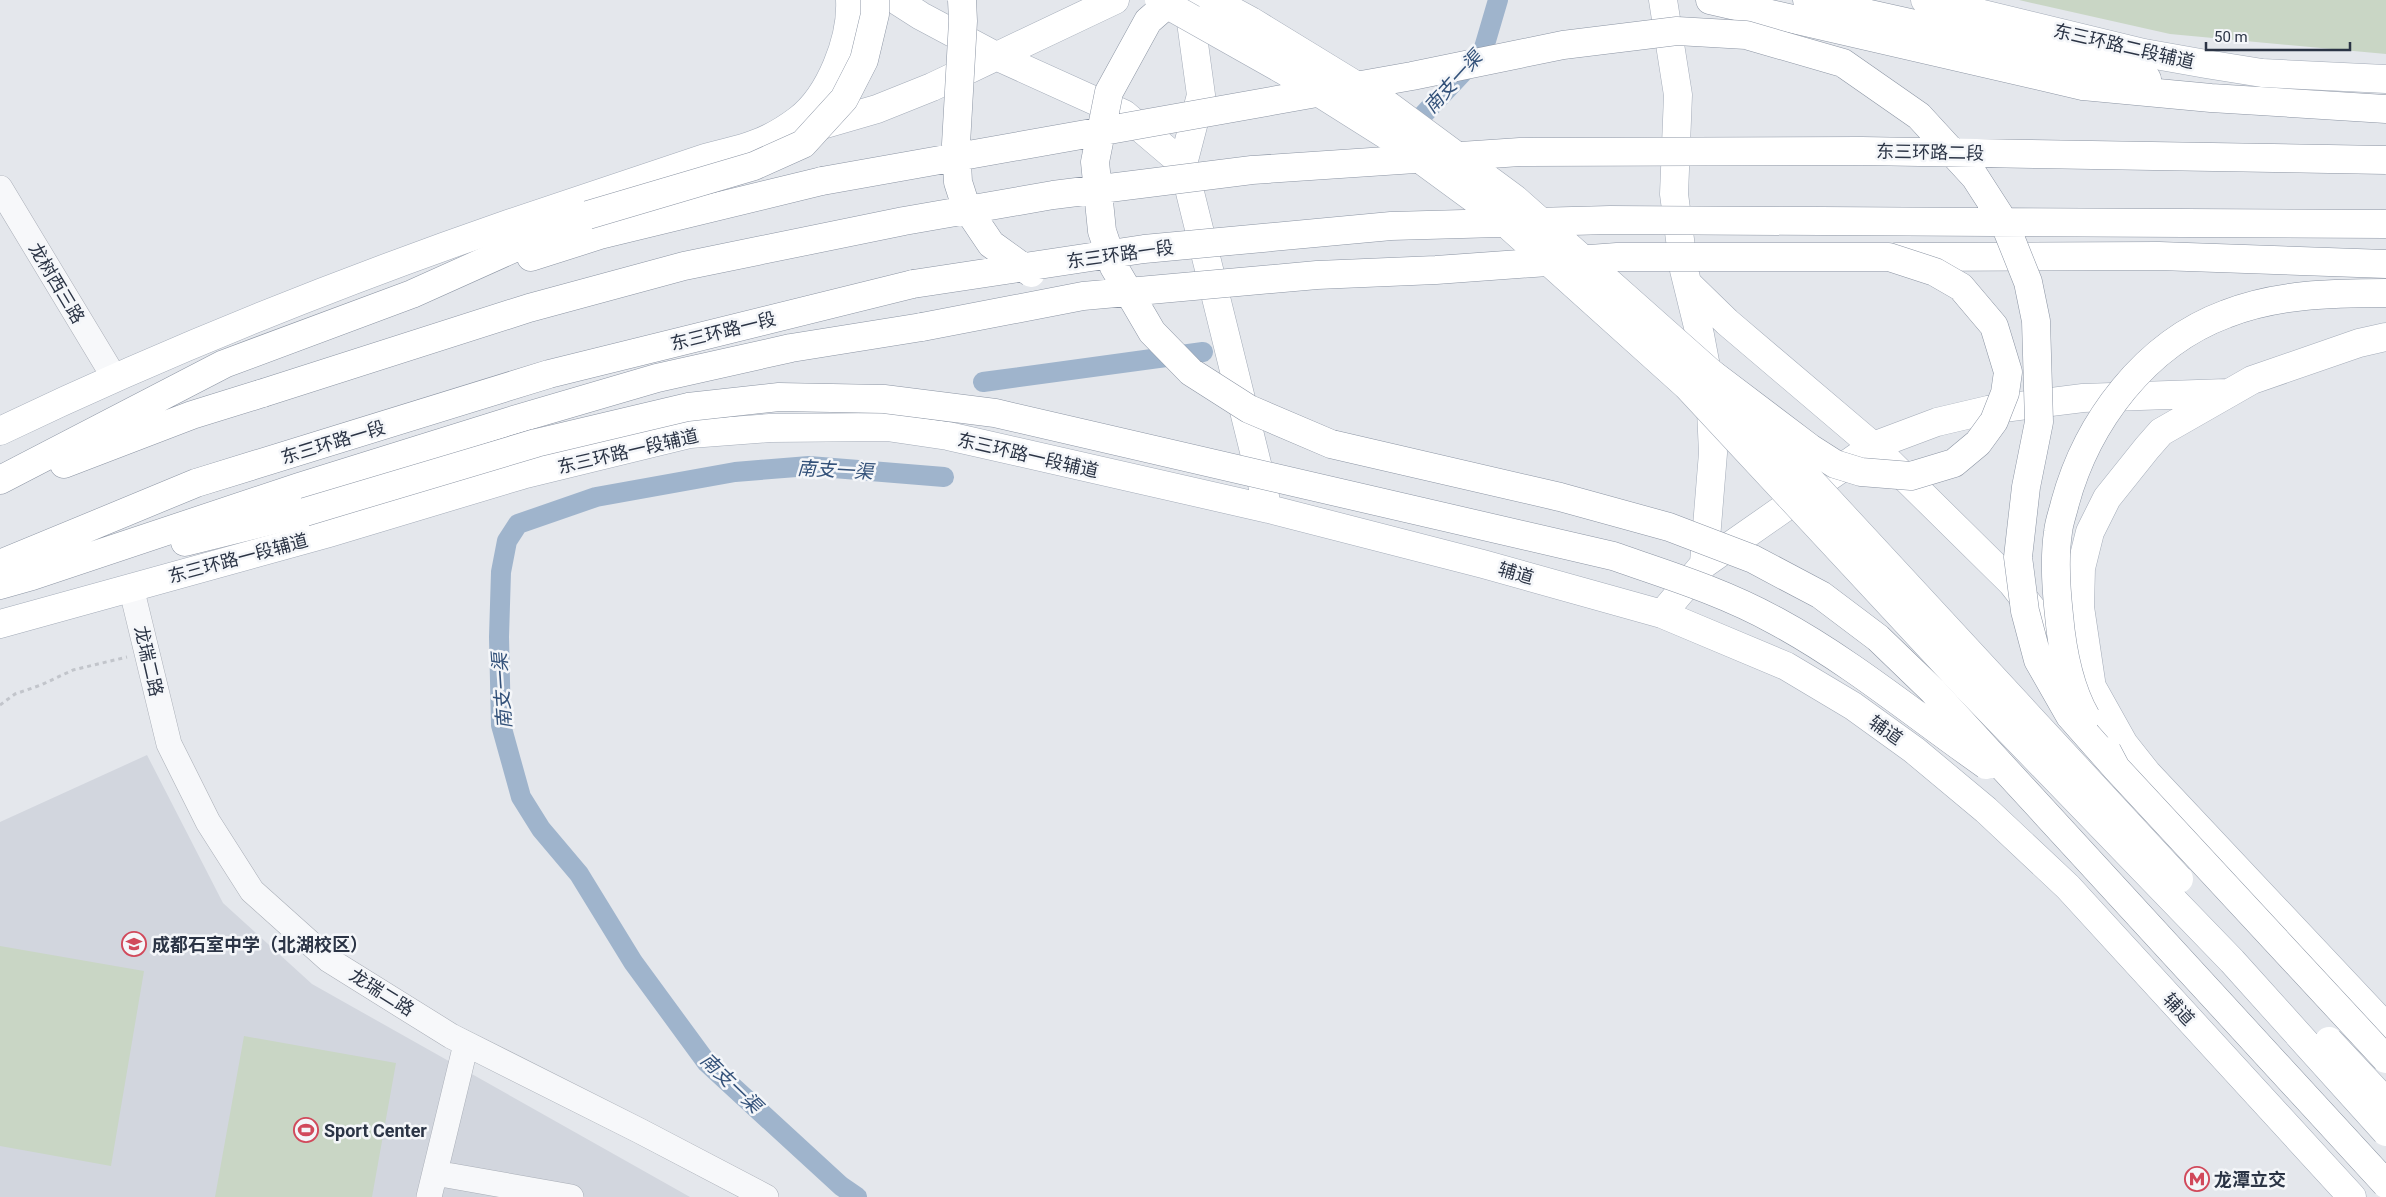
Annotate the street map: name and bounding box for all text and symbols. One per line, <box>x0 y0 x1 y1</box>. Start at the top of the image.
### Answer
street label: 东三环路二段辅道 <box>2051 20 2197 72</box>
scale bar <box>2206 20 2350 52</box>
text: 50 m <box>2214 28 2248 46</box>
water label: 南支一渠 <box>1419 44 1489 118</box>
street label: 东三环路二段 <box>1876 141 1984 163</box>
street label: 东三环路一段 <box>1065 236 1175 272</box>
street label: 龙树西三路 <box>25 239 89 327</box>
street label: 东三环路一段 <box>668 308 778 354</box>
street label: 东三环路一段 <box>278 416 388 468</box>
street label: 东三环路一段辅道 <box>555 425 701 477</box>
street label: 东三环路一段辅道 <box>955 429 1101 481</box>
water label: 南支一渠 <box>796 457 877 484</box>
street label: 东三环路一段辅道 <box>166 529 310 587</box>
street label: 辅道 <box>1496 558 1536 588</box>
street label: 龙瑞二路 <box>131 624 167 698</box>
water label: 南支一渠 <box>488 649 516 730</box>
street label: 辅道 <box>1865 711 1907 749</box>
school or university icon: 成都石室中学（北湖校区） <box>121 931 147 957</box>
place label: 成都石室中学（北湖校区） <box>152 934 368 955</box>
street label: 龙瑞二路 <box>346 964 418 1020</box>
street label: 辅道 <box>2159 989 2199 1029</box>
water label: 南支一渠 <box>696 1048 768 1120</box>
sports icon: Sport Center <box>293 1117 319 1143</box>
place label: Sport Center <box>324 1120 427 1141</box>
metro station icon: 龙潭立交 <box>2184 1166 2210 1192</box>
place label: 龙潭立交 <box>2214 1169 2286 1190</box>

